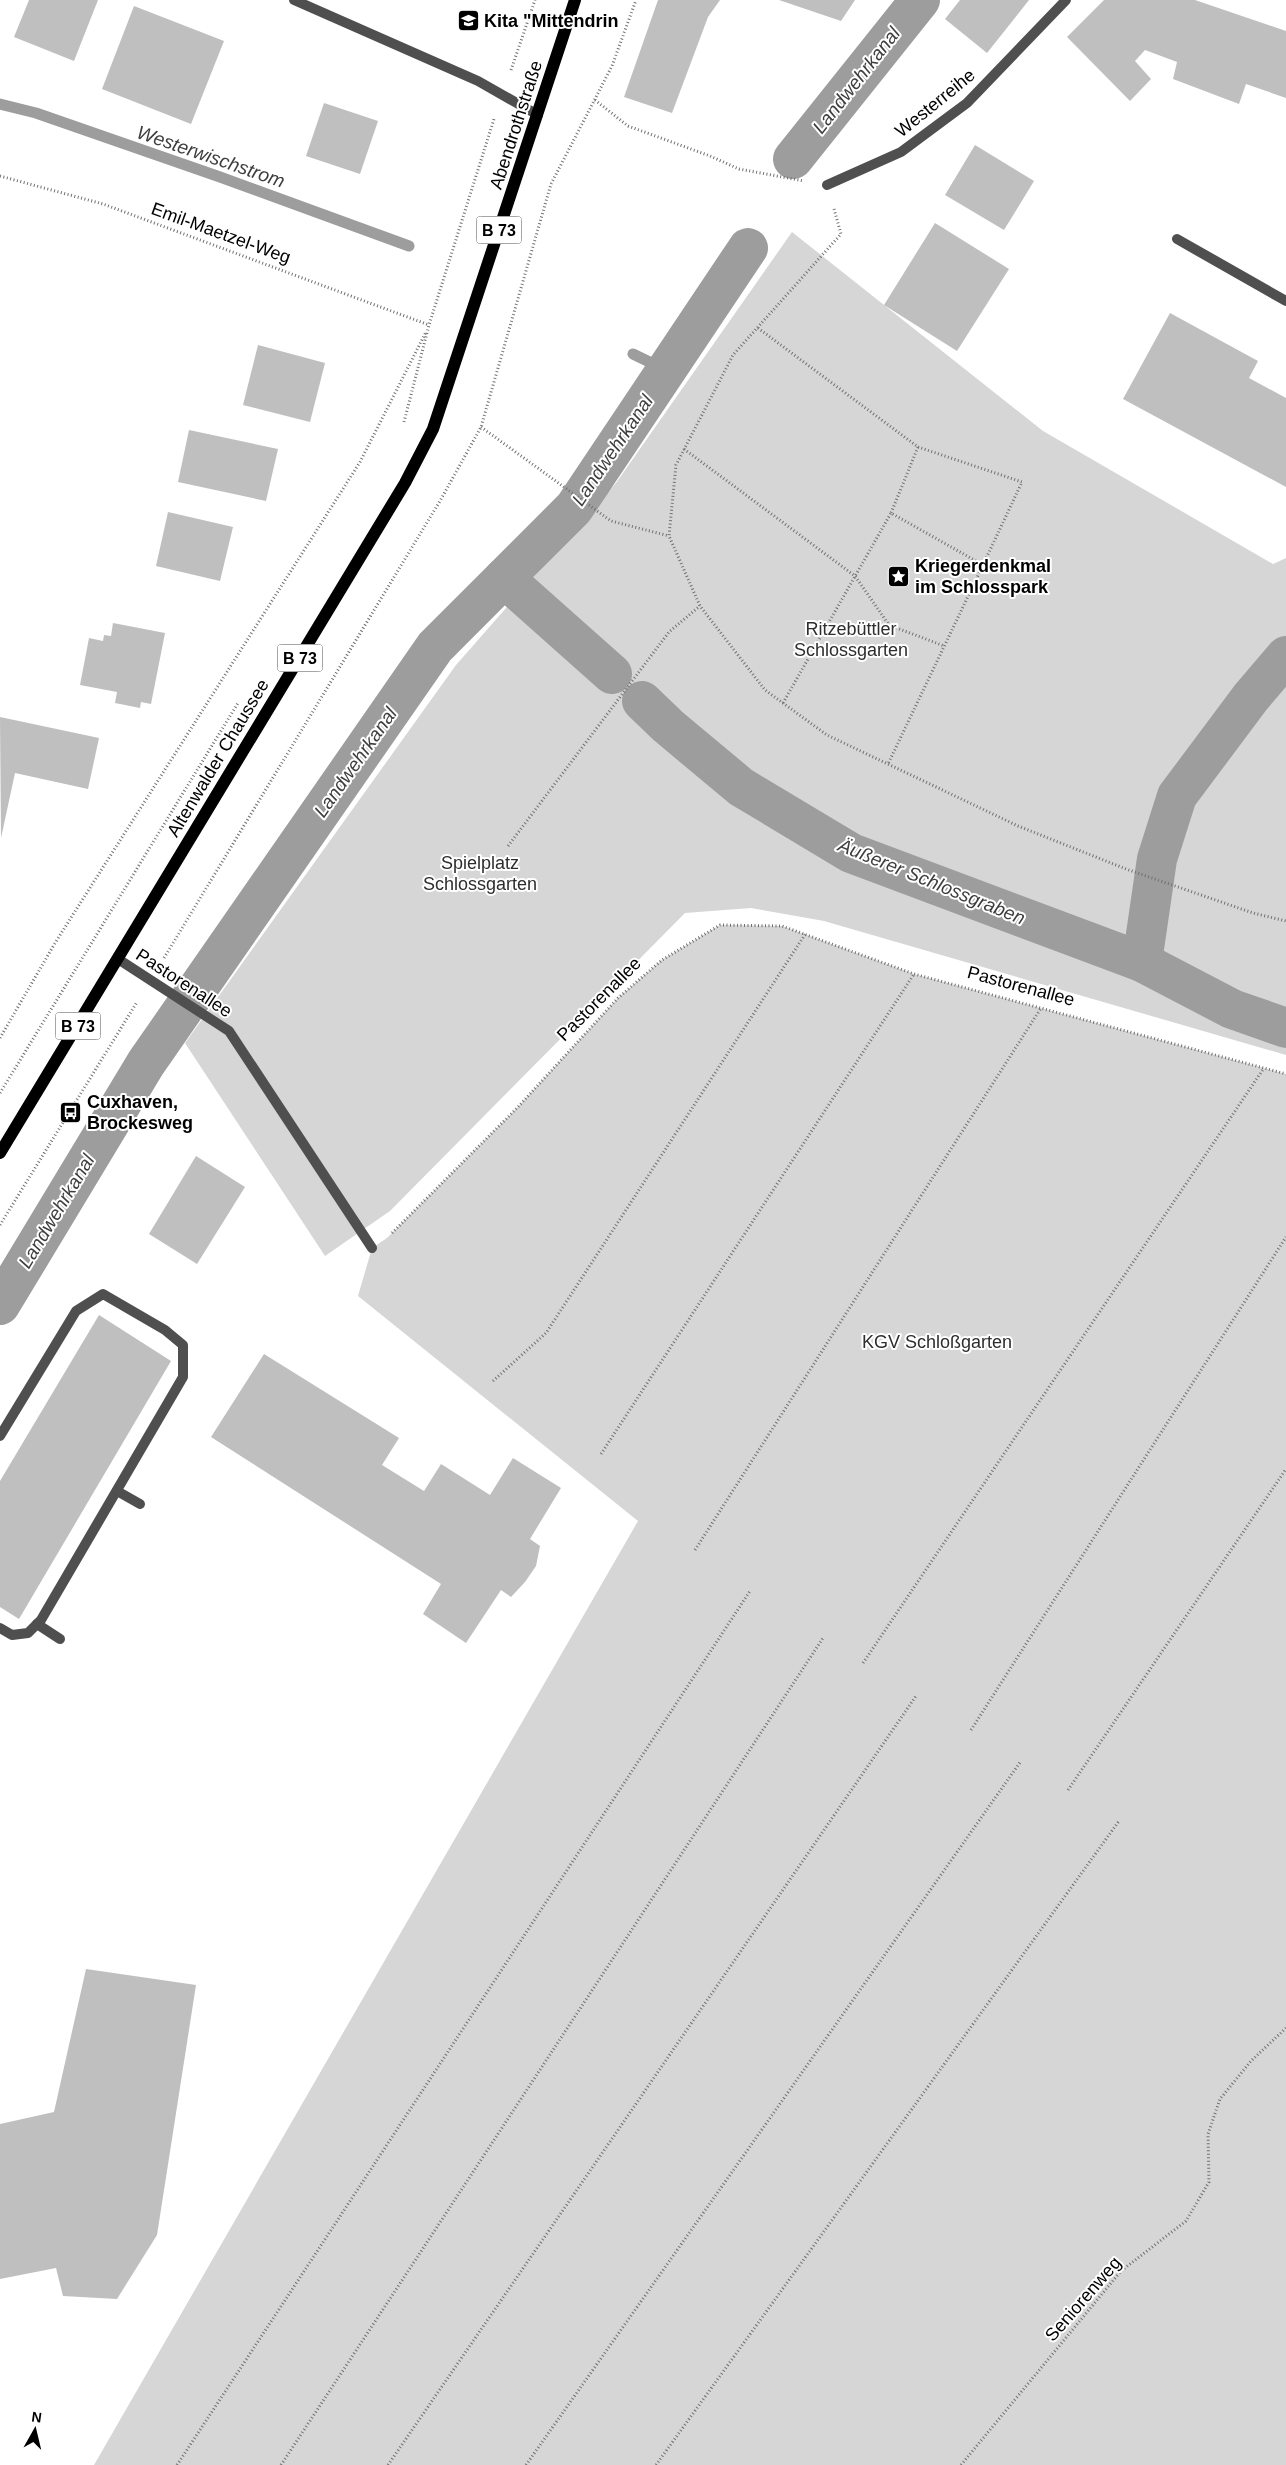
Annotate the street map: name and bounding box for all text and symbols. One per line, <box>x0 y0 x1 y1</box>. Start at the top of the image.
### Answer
school or university icon: Kita "Mittendrin <box>456 9 480 33</box>
place label: Kita "Mittendrin <box>484 11 619 31</box>
water label: Landwehrkanal <box>808 22 905 138</box>
street label: Abendrothstraße <box>486 58 546 192</box>
street label: Westerreihe <box>891 65 979 141</box>
water label: Westerwischstrom <box>134 121 287 192</box>
street label: Emil-Maetzel-Weg <box>149 199 293 267</box>
road number: B 73 <box>476 216 522 244</box>
water label: Landwehrkanal <box>568 390 658 510</box>
place label: Kriegerdenkmal im Schlosspark <box>915 556 1051 597</box>
place icon: Kriegerdenkmal im Schlosspark <box>887 564 911 588</box>
park label: Ritzebüttler Schlossgarten <box>794 619 908 660</box>
road number: B 73 <box>278 644 322 671</box>
street label: Altenwalder Chaussee <box>163 676 273 840</box>
water label: Landwehrkanal <box>310 703 401 821</box>
water label: Äußerer Schlossgraben <box>834 834 1028 929</box>
park label: Spielplatz Schlossgarten <box>423 853 537 894</box>
street label: Pastorenallee <box>132 945 236 1021</box>
street label: Pastorenallee <box>553 953 645 1045</box>
street label: Pastorenallee <box>965 962 1077 1010</box>
road number: B 73 <box>56 1012 100 1040</box>
place label: Cuxhaven, Brockesweg <box>87 1092 193 1133</box>
bus stop icon: Cuxhaven, Brockesweg <box>59 1100 83 1124</box>
water label: Landwehrkanal <box>14 1150 99 1272</box>
park label: KGV Schloßgarten <box>862 1332 1012 1352</box>
street label: Seniorenweg <box>1041 2253 1125 2345</box>
north arrow <box>10 2405 60 2455</box>
text: N <box>31 2408 43 2426</box>

